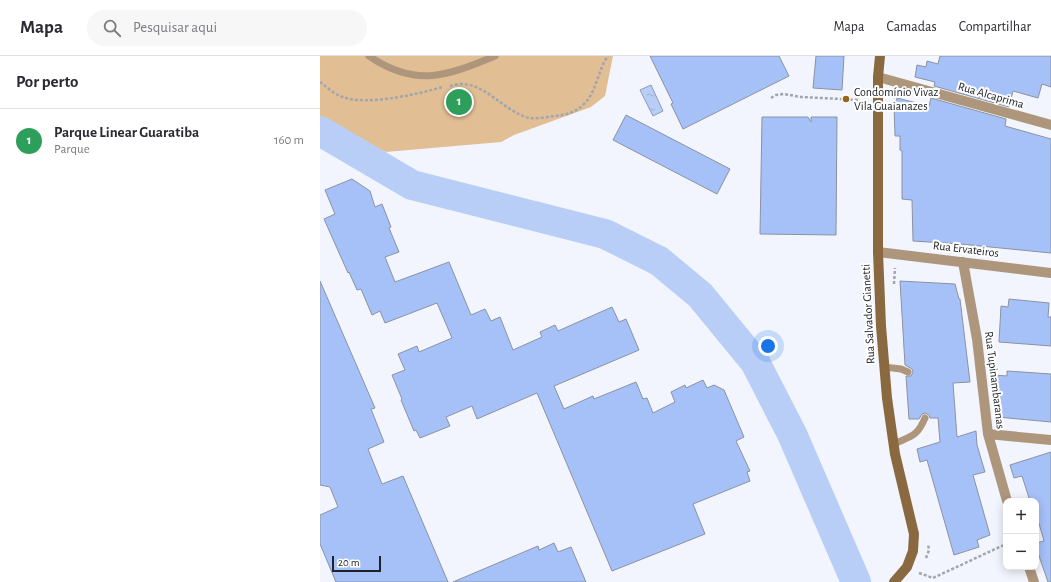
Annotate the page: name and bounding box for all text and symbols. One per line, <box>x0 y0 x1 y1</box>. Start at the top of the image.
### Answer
search box <box>87 10 367 46</box>
icon: search <box>101 17 123 39</box>
text: Mapa <box>20 18 63 37</box>
text: Pesquisar aqui <box>133 20 217 35</box>
text: Mapa <box>834 20 864 34</box>
text: Camadas <box>886 20 937 34</box>
text: Compartilhar <box>959 20 1031 34</box>
text: Por perto <box>16 73 79 90</box>
street label: Rua Alcaprima <box>957 80 1026 110</box>
place label: Condomínio Vivaz Vila Guaianazes <box>854 86 939 112</box>
pin: 1 <box>446 87 472 117</box>
marker: Condomínio Vivaz Vila Guaianazes <box>841 94 851 104</box>
text: Parque Linear Guaratiba <box>54 125 199 140</box>
text: 1 <box>27 134 31 147</box>
text: 160 m <box>274 134 304 147</box>
text: Parque <box>54 143 90 156</box>
street label: Rua Ervateiros <box>932 239 1000 259</box>
street label: Rua Salvador Gianetti <box>859 264 877 364</box>
street label: Rua Tupinambaranas <box>983 330 1007 430</box>
your location <box>758 336 778 356</box>
map controls <box>1003 498 1039 570</box>
button: + <box>1003 498 1039 534</box>
button: − <box>1003 534 1039 570</box>
scale bar <box>332 554 381 573</box>
text: 20 m <box>338 557 359 568</box>

